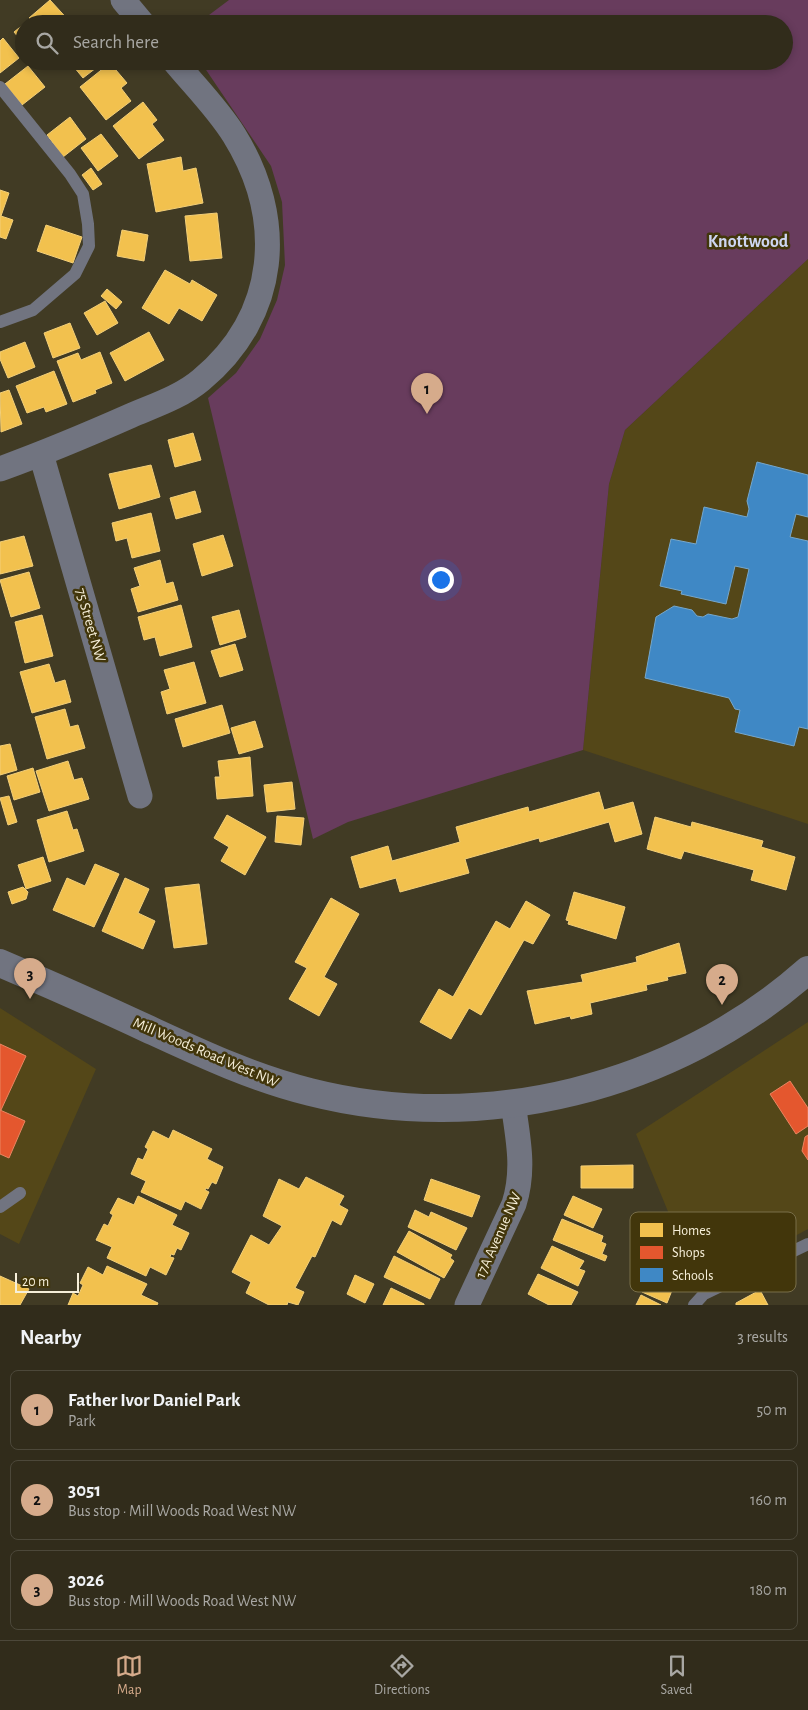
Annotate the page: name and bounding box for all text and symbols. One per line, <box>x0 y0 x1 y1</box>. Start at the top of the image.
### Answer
search box <box>15 15 793 70</box>
icon: search <box>33 29 61 57</box>
text: Search here <box>73 33 159 52</box>
district label: Knottwood <box>708 233 789 251</box>
pin: 1 <box>411 373 443 414</box>
your location <box>428 567 454 593</box>
street label: 75 Street NW <box>73 586 108 664</box>
pin: 3 <box>14 958 46 999</box>
pin: 2 <box>706 964 738 1005</box>
street label: Mill Woods Road West NW <box>131 1015 281 1090</box>
street label: 17A Avenue NW <box>473 1190 524 1280</box>
legend <box>630 1212 796 1292</box>
text: Homes <box>672 1224 711 1238</box>
text: Shops <box>672 1246 705 1260</box>
text: Schools <box>672 1269 713 1283</box>
scale bar <box>15 1270 79 1293</box>
text: 20 m <box>22 1275 49 1289</box>
text: Nearby <box>20 1327 81 1348</box>
text: 3 results <box>737 1329 788 1345</box>
text: Father Ivor Daniel Park <box>68 1391 241 1410</box>
text: 1 <box>34 1402 40 1418</box>
text: 50 m <box>756 1402 787 1418</box>
text: Park <box>68 1413 96 1429</box>
text: 3051 <box>68 1481 101 1500</box>
text: 2 <box>33 1492 41 1508</box>
text: 160 m <box>750 1492 787 1508</box>
text: Bus stop · Mill Woods Road West NW <box>68 1503 296 1519</box>
text: 3026 <box>68 1571 104 1590</box>
text: 3 <box>34 1582 40 1598</box>
text: 180 m <box>750 1582 787 1598</box>
text: Bus stop · Mill Woods Road West NW <box>68 1593 296 1609</box>
tab: Map <box>115 1652 143 1699</box>
tab: Directions <box>374 1652 430 1699</box>
tab: Saved <box>661 1652 693 1699</box>

